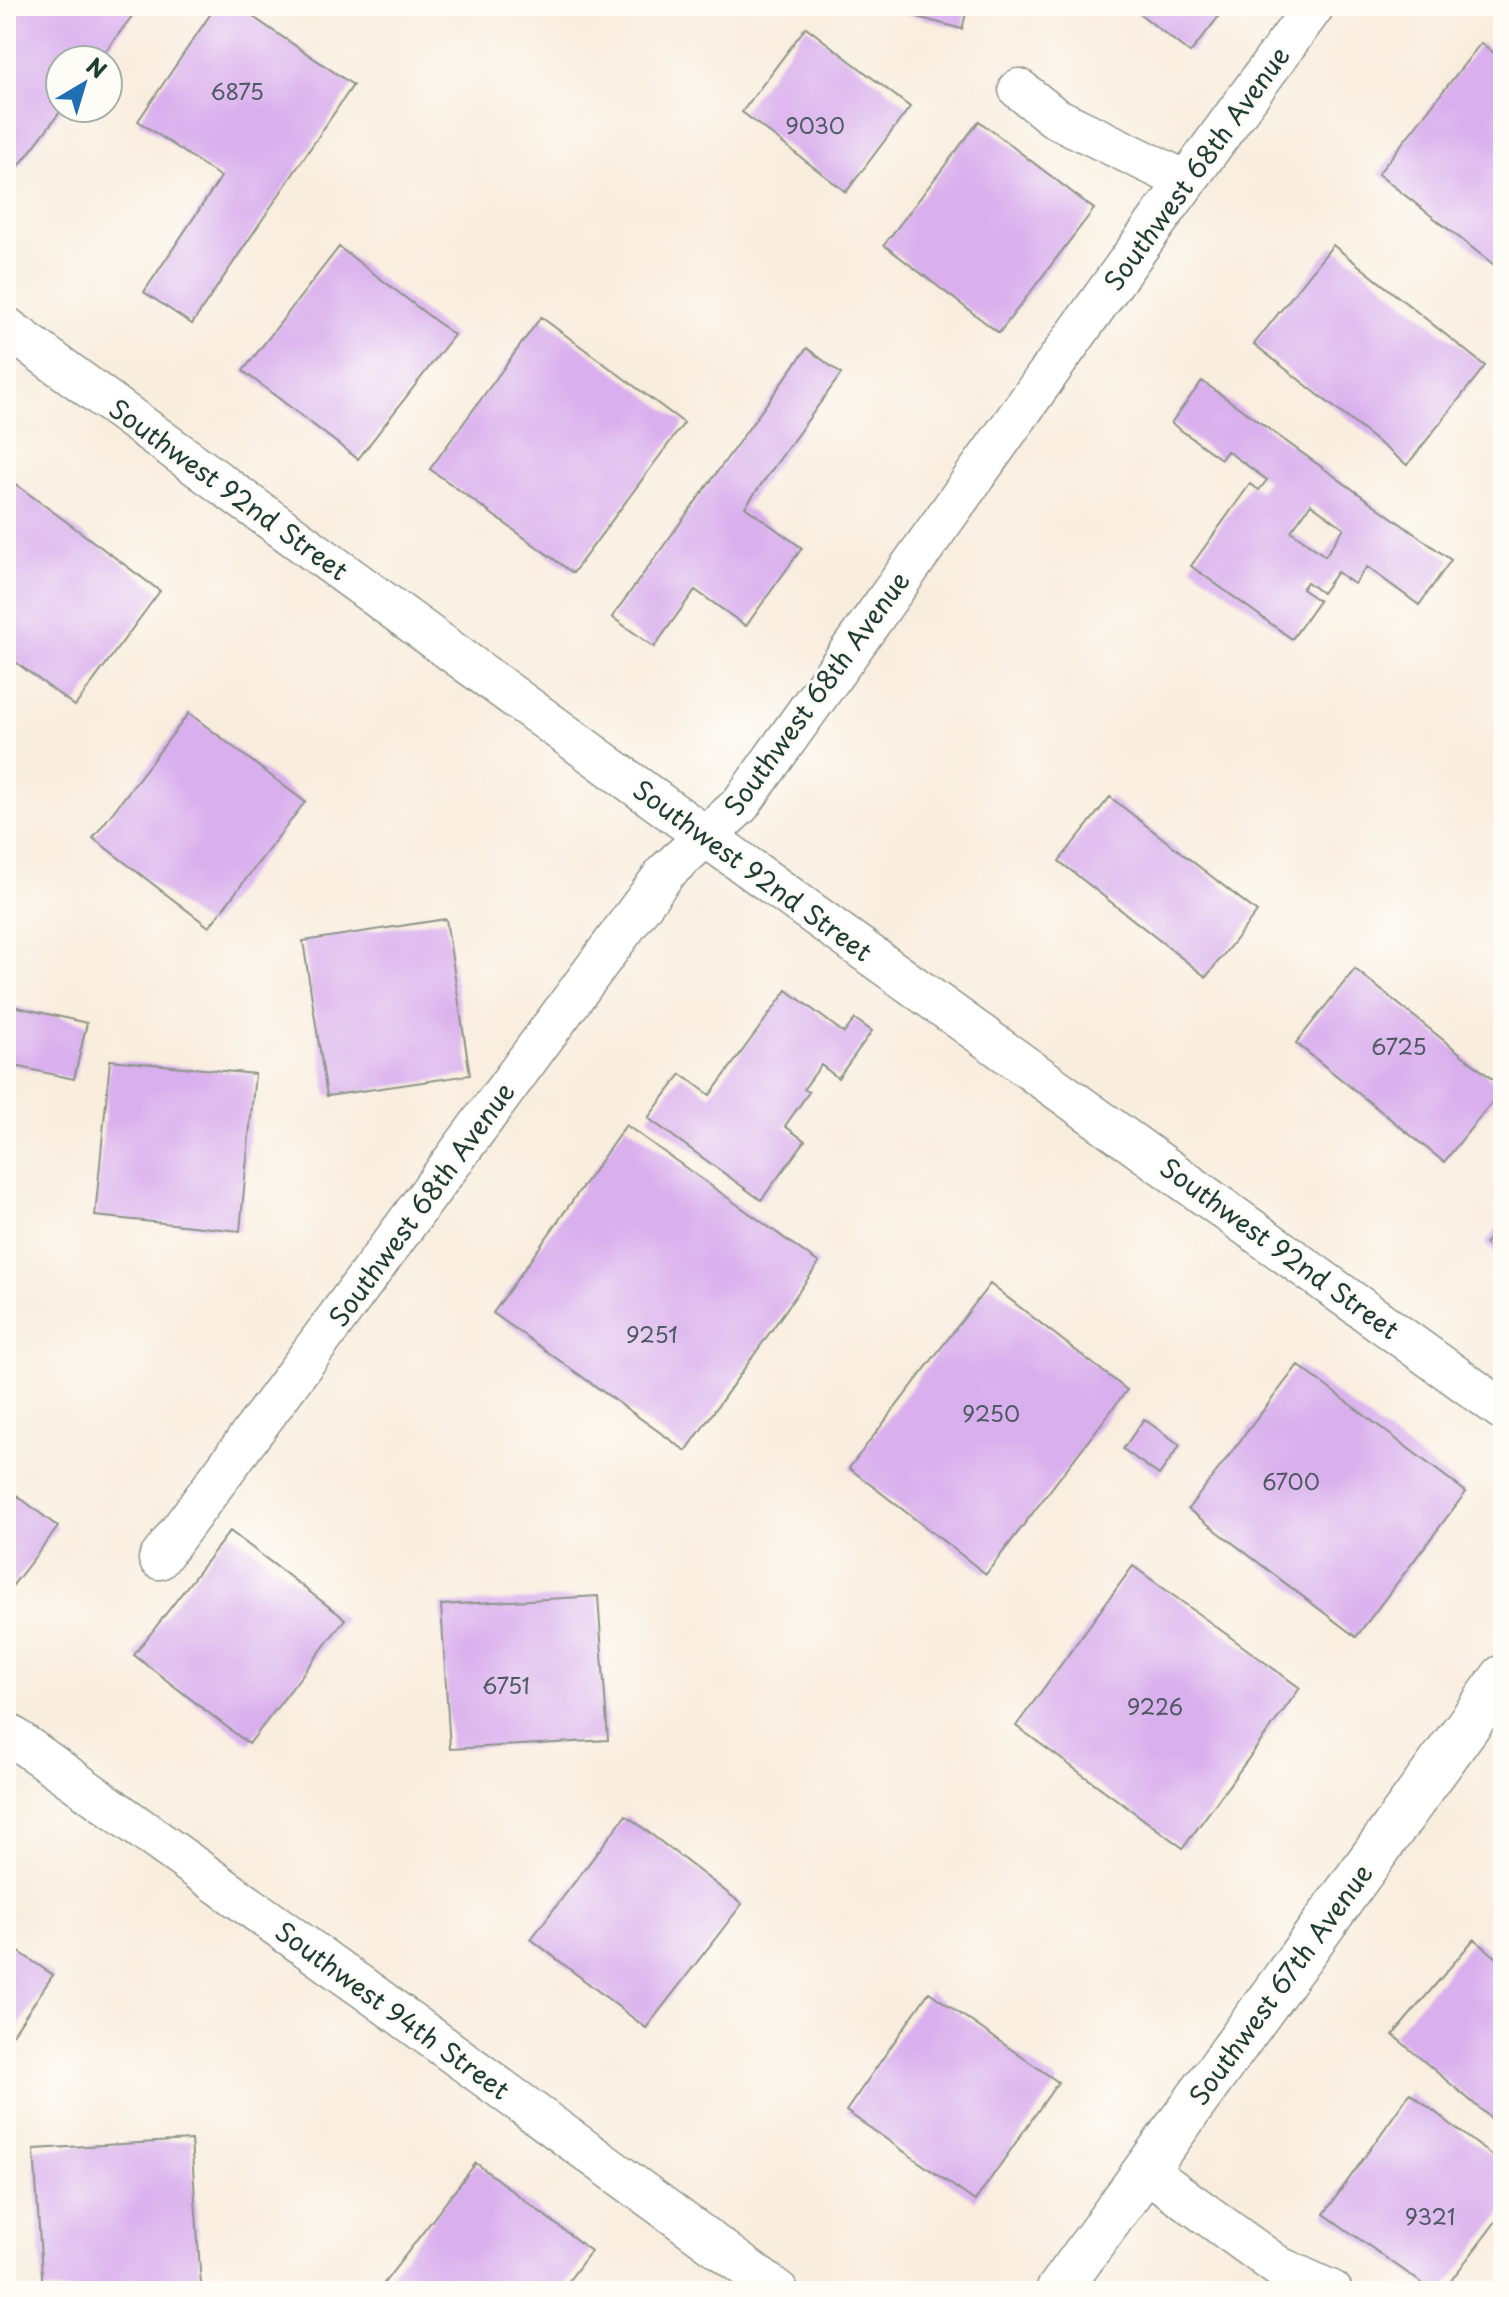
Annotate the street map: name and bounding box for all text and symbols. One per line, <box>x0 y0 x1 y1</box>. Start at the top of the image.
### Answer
street label: Southwest 68th Avenue <box>1094 38 1298 298</box>
north arrow <box>44 44 124 124</box>
text: N <box>80 49 114 85</box>
house number: 6875 <box>210 74 264 107</box>
house number: 9030 <box>785 108 845 141</box>
street label: Southwest 92nd Street <box>101 389 357 589</box>
street label: Southwest 68th Avenue <box>714 563 918 823</box>
street label: Southwest 92nd Street <box>625 770 881 970</box>
house number: 6725 <box>1371 1029 1427 1062</box>
street label: Southwest 68th Avenue <box>319 1074 523 1334</box>
street label: Southwest 92nd Street <box>1152 1148 1408 1348</box>
house number: 9251 <box>626 1317 678 1350</box>
house number: 9250 <box>962 1396 1020 1429</box>
house number: 6700 <box>1262 1464 1320 1497</box>
house number: 6751 <box>482 1668 530 1701</box>
house number: 9226 <box>1127 1689 1183 1722</box>
street label: Southwest 67th Avenue <box>1179 1855 1381 2113</box>
street label: Southwest 94th Street <box>268 1912 518 2108</box>
house number: 9321 <box>1405 2199 1455 2232</box>

